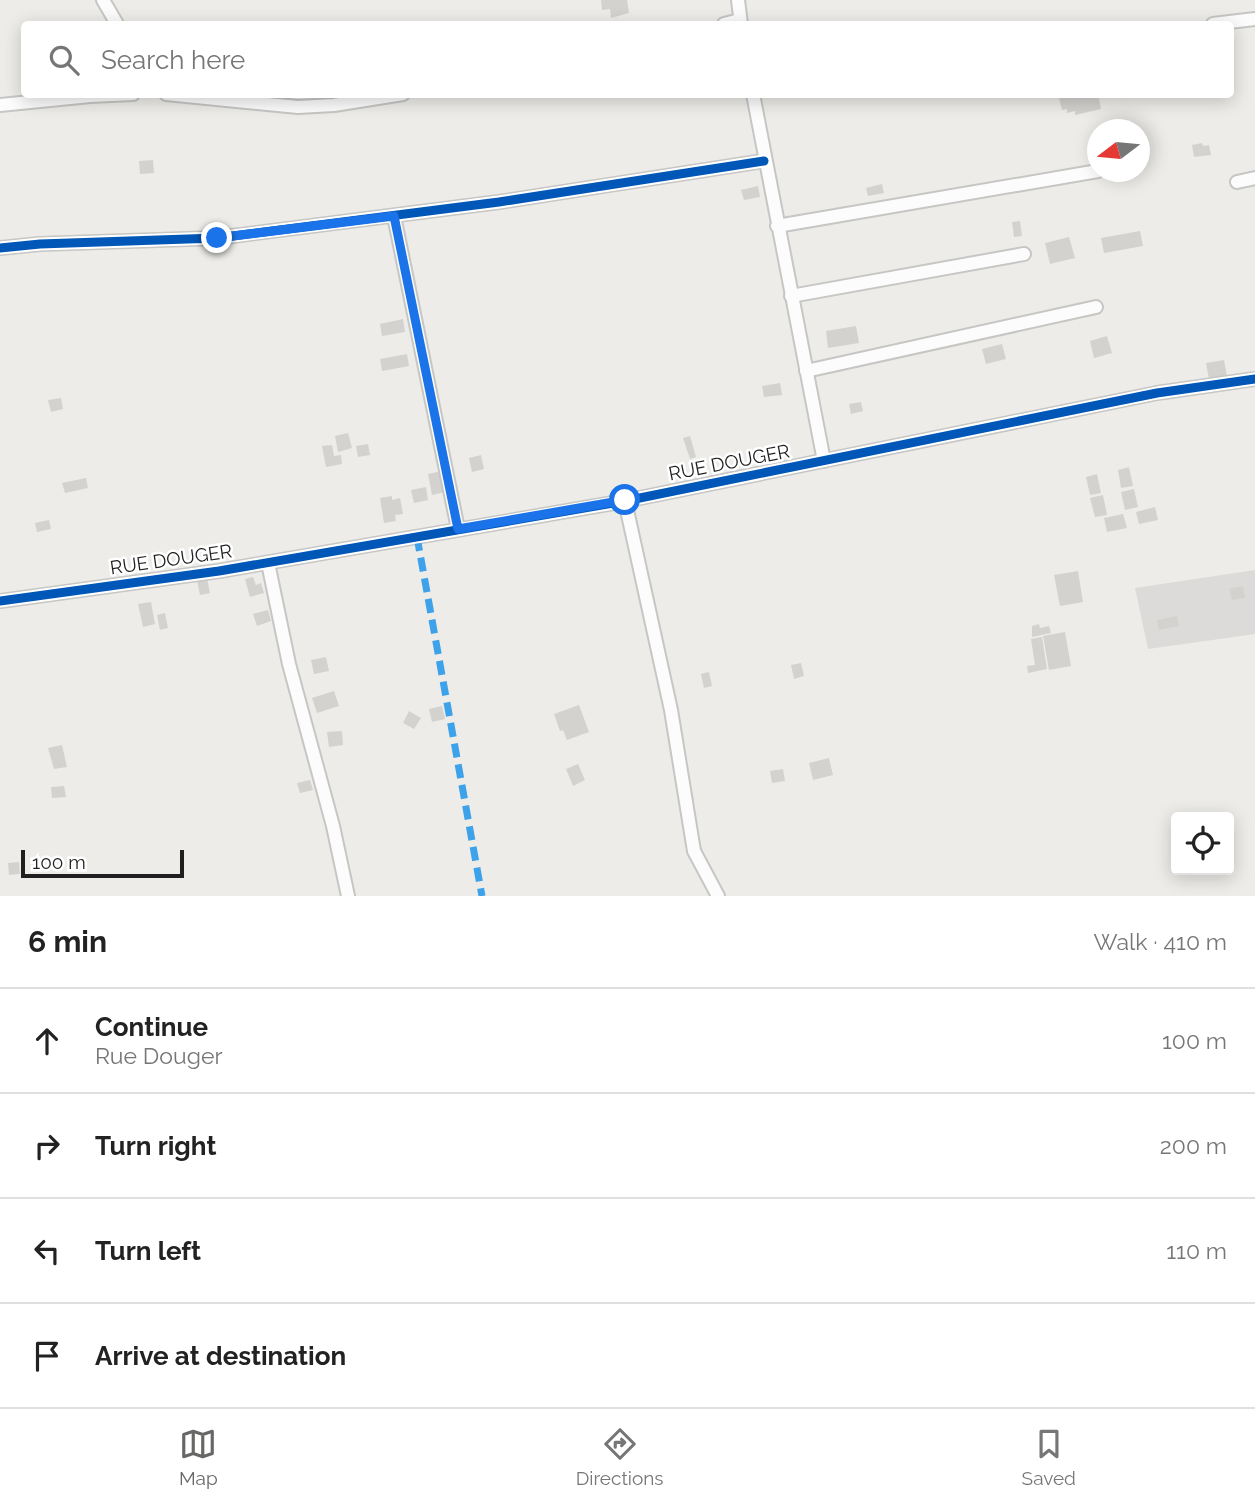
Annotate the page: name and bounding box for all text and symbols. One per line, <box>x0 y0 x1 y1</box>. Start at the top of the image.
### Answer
search box <box>21 21 1234 98</box>
icon: search <box>45 41 83 79</box>
text: Search here <box>101 45 245 75</box>
north arrow <box>1087 119 1150 182</box>
route end <box>201 222 232 253</box>
street label: RUE DOUGER <box>667 439 791 485</box>
route start <box>609 484 640 515</box>
street label: RUE DOUGER <box>109 540 233 578</box>
map controls <box>1171 812 1234 875</box>
button: locate <box>1171 812 1234 875</box>
scale bar <box>21 847 184 879</box>
text: 100 m <box>32 851 86 873</box>
text: 6 min <box>28 924 107 959</box>
text: Walk · 410 m <box>1094 928 1227 955</box>
text: Continue <box>95 1012 208 1042</box>
icon: ahead <box>28 1022 66 1060</box>
text: 100 m <box>1162 1027 1227 1054</box>
text: Rue Douger <box>95 1042 222 1069</box>
icon: right <box>28 1127 66 1165</box>
text: Turn right <box>95 1131 216 1161</box>
text: 200 m <box>1160 1132 1227 1159</box>
icon: left <box>28 1232 66 1270</box>
text: Turn left <box>95 1236 201 1266</box>
text: 110 m <box>1166 1237 1227 1264</box>
icon: arrive <box>28 1337 66 1375</box>
text: Arrive at destination <box>95 1341 346 1371</box>
tab: Map <box>179 1425 218 1489</box>
tab: Directions <box>576 1425 664 1489</box>
tab: Saved <box>1022 1425 1076 1489</box>

